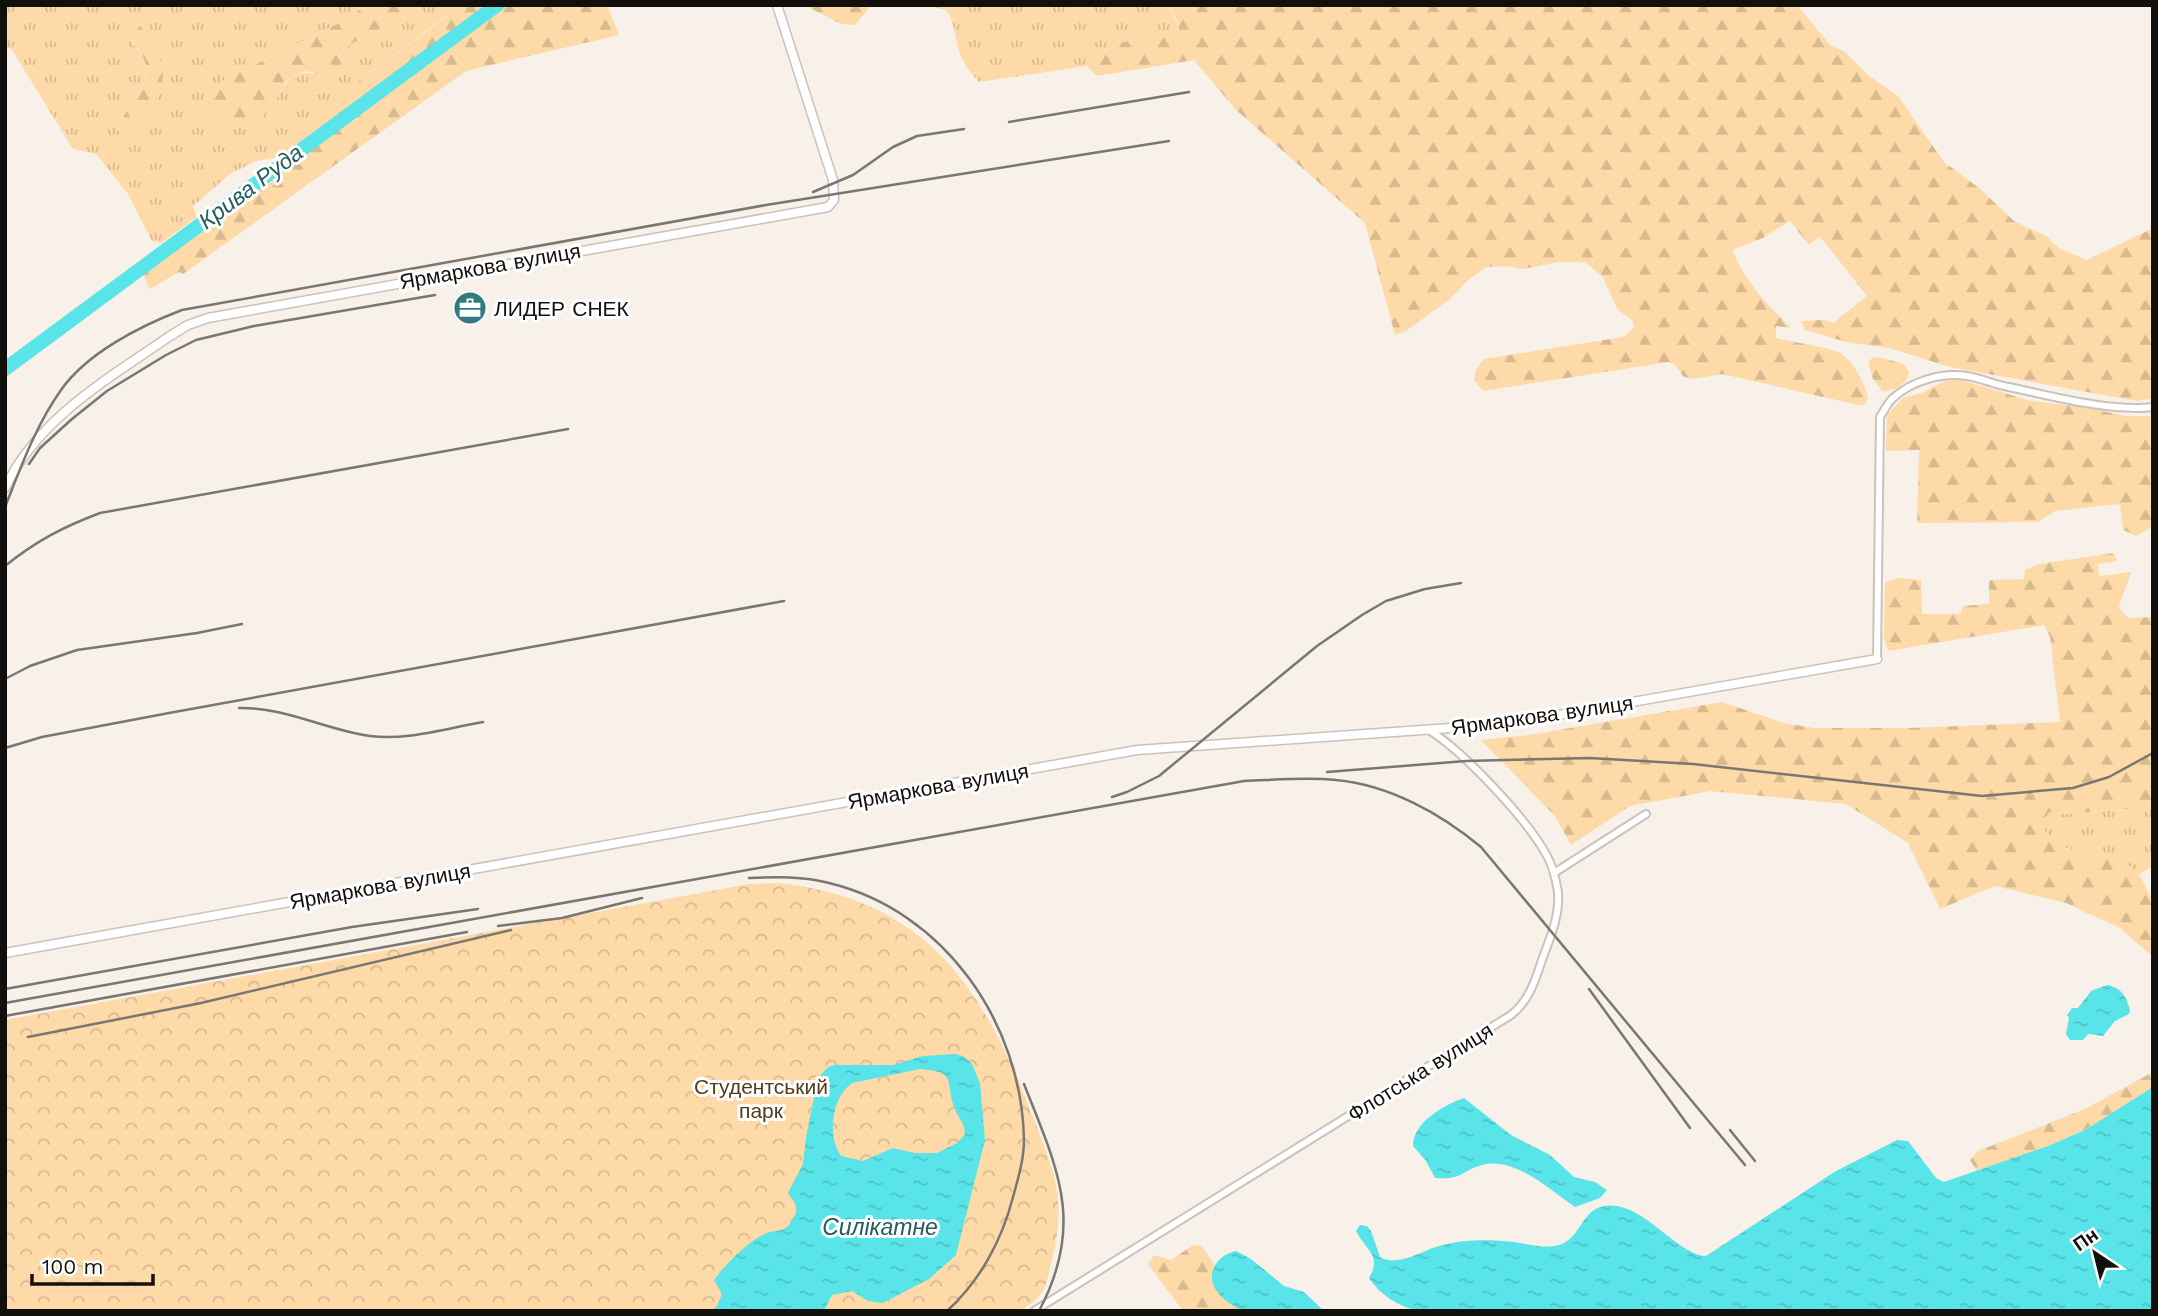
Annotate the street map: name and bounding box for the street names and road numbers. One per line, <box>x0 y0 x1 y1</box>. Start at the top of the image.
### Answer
street label: Ярмаркова вулиця <box>397 238 583 294</box>
street label: Ярмаркова вулиця <box>1449 690 1635 740</box>
street label: Ярмаркова вулиця <box>845 758 1031 814</box>
street label: Ярмаркова вулиця <box>287 858 473 914</box>
street label: Флотська вулиця <box>1343 1017 1497 1127</box>

